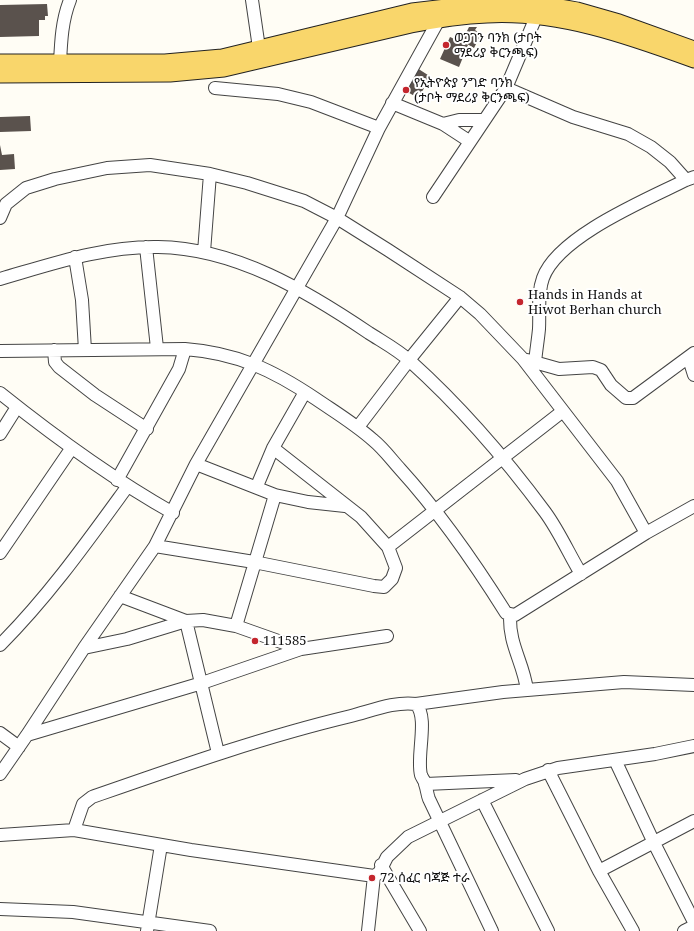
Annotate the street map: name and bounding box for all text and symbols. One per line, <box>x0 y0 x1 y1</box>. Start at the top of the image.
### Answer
place label: ወጋገን ባንክ (ታቦት ማደሪያ ቅርንጫፍ) <box>454 30 542 61</box>
marker: ወጋገን ባንክ (ታቦት ማደሪያ ቅርንጫፍ) <box>441 40 451 50</box>
place label: የኢትዮጵያ ንግድ ባንክ (ታቦት ማደሪያ ቅርንጫፍ) <box>414 75 530 106</box>
marker: የኢትዮጵያ ንግድ ባንክ (ታቦት ማደሪያ ቅርንጫፍ) <box>401 85 411 95</box>
place label: Hands in Hands at Hiwot Berhan church <box>528 287 662 318</box>
marker: Hands in Hands at Hiwot Berhan church <box>515 297 525 307</box>
place label: 111585 <box>263 633 307 649</box>
marker: 111585 <box>250 636 260 646</box>
place label: 72 ሰፈር ባጃጅ ተራ <box>380 870 470 886</box>
marker: 72 ሰፈር ባጃጅ ተራ <box>367 873 377 883</box>

